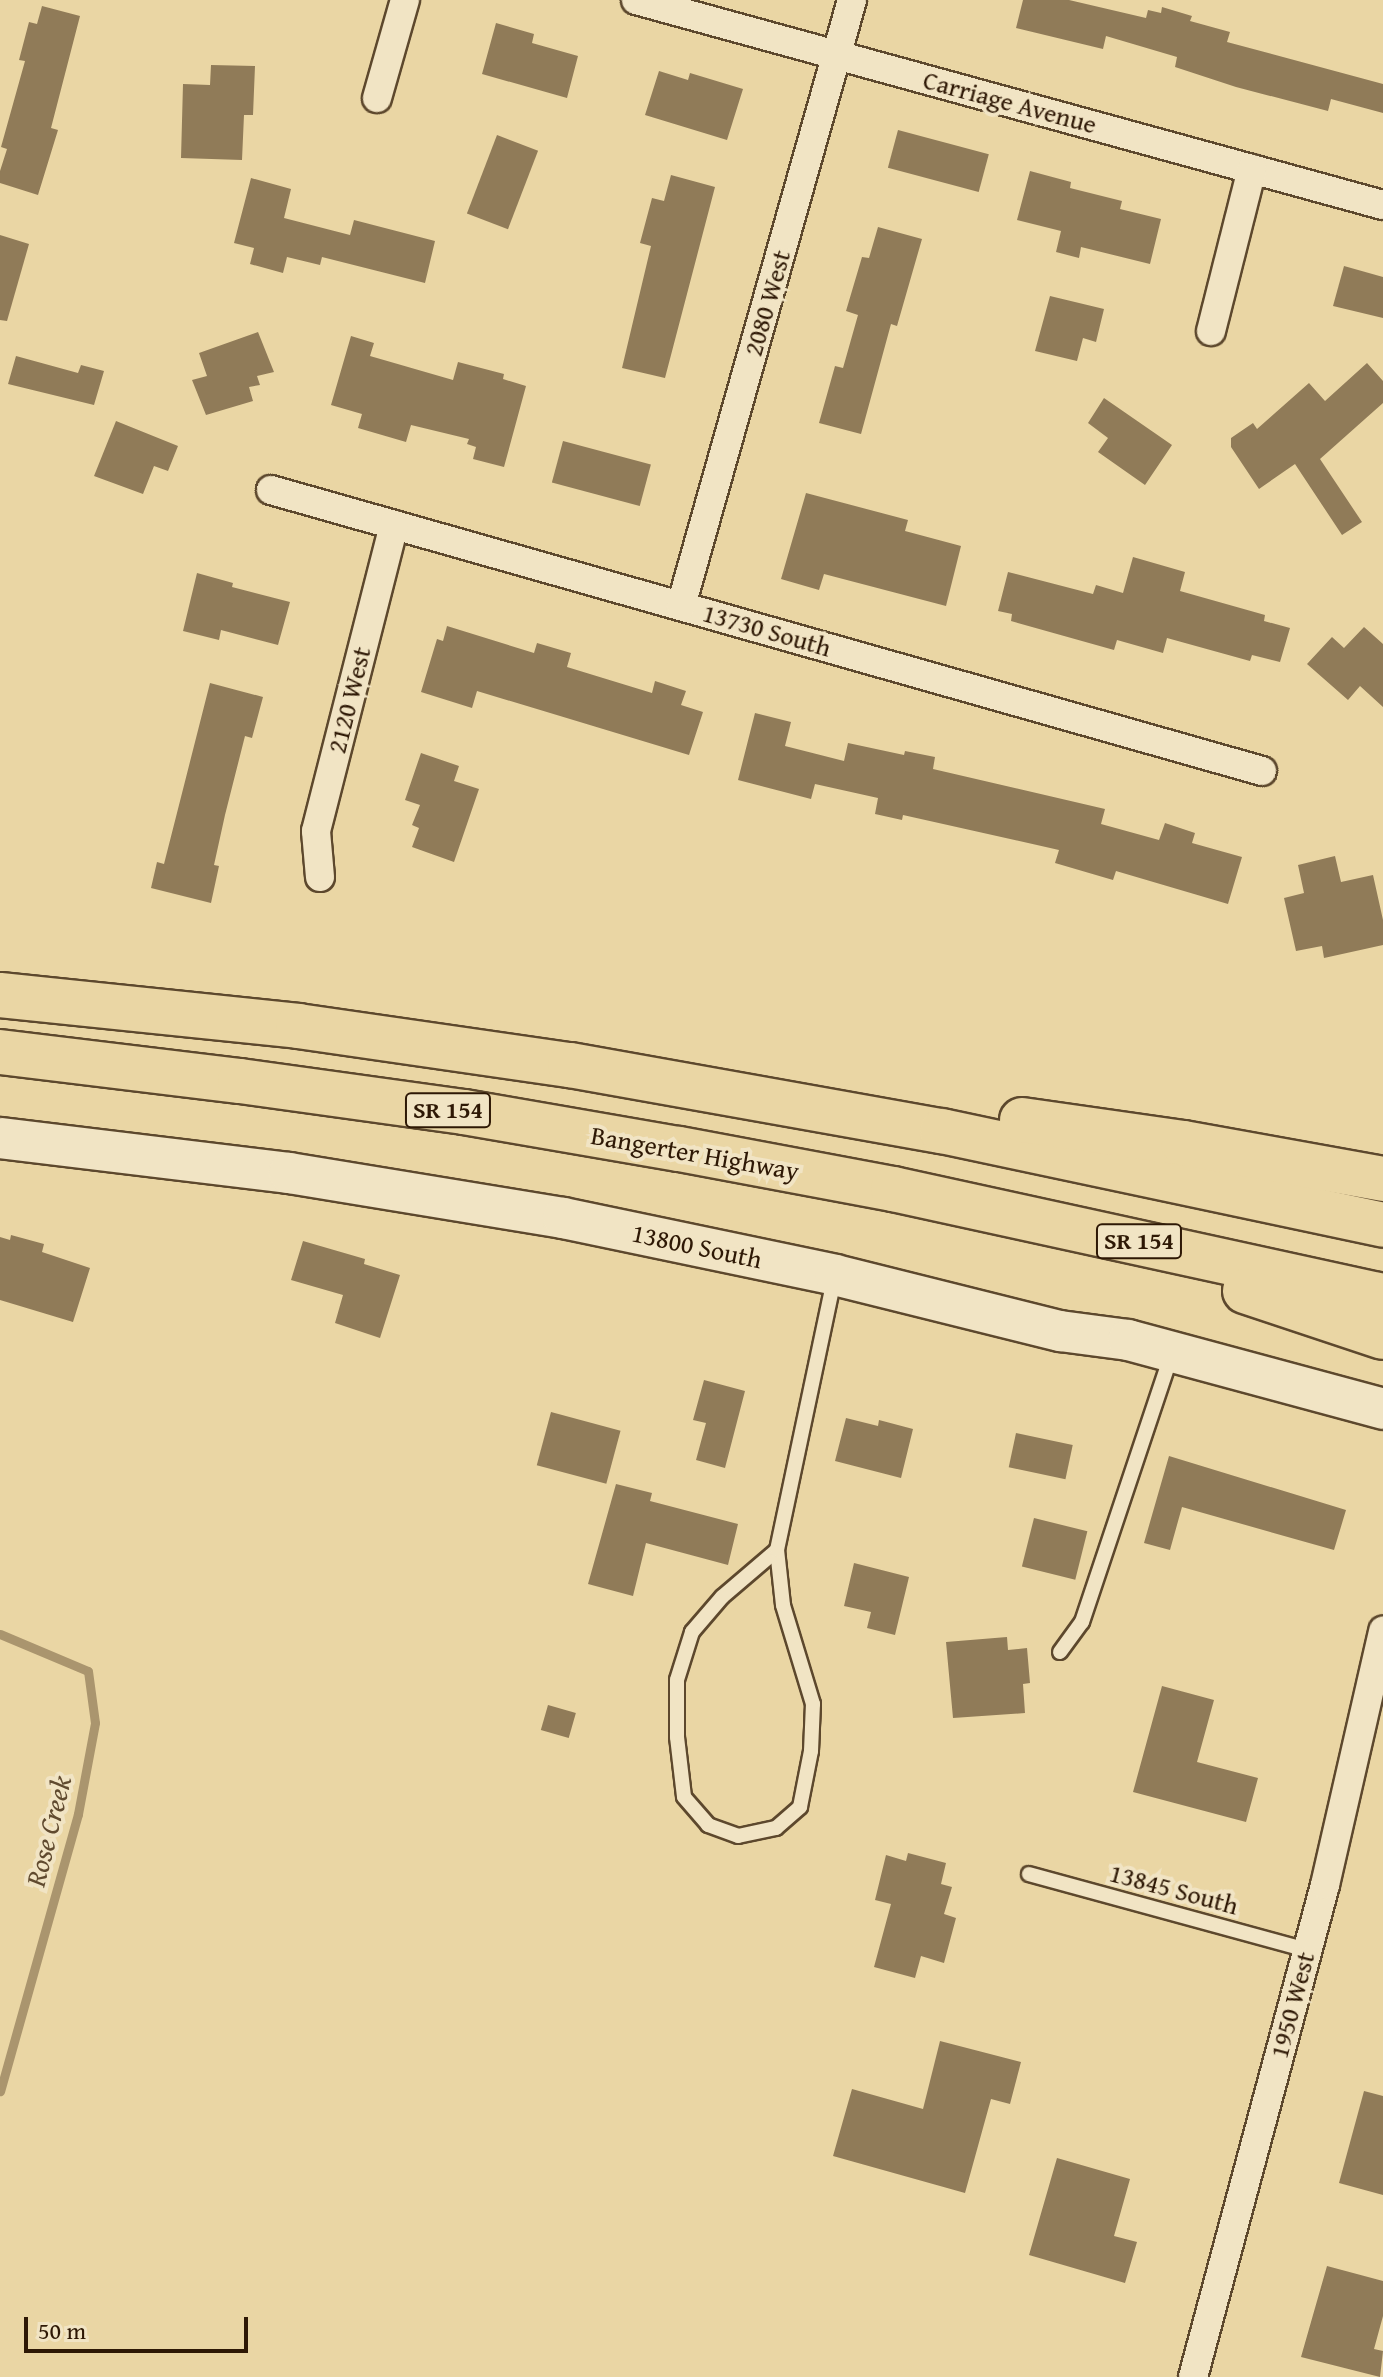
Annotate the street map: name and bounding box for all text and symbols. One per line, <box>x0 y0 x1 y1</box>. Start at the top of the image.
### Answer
street label: Carriage Avenue <box>920 64 1100 140</box>
street label: 2080 West <box>737 247 797 359</box>
street label: 13730 South <box>699 597 835 663</box>
street label: 2120 West <box>321 644 377 756</box>
road number: SR 154 <box>404 1090 492 1130</box>
street label: Bangerter Highway <box>589 1119 801 1187</box>
street label: 13800 South <box>629 1217 765 1275</box>
road number: SR 154 <box>1095 1221 1183 1261</box>
water label: Rose Creek <box>18 1772 78 1890</box>
street label: 13845 South <box>1106 1857 1242 1921</box>
street label: 1950 West <box>1263 1949 1321 2061</box>
scale bar <box>28 2301 252 2351</box>
text: 50 m <box>38 2313 86 2348</box>

